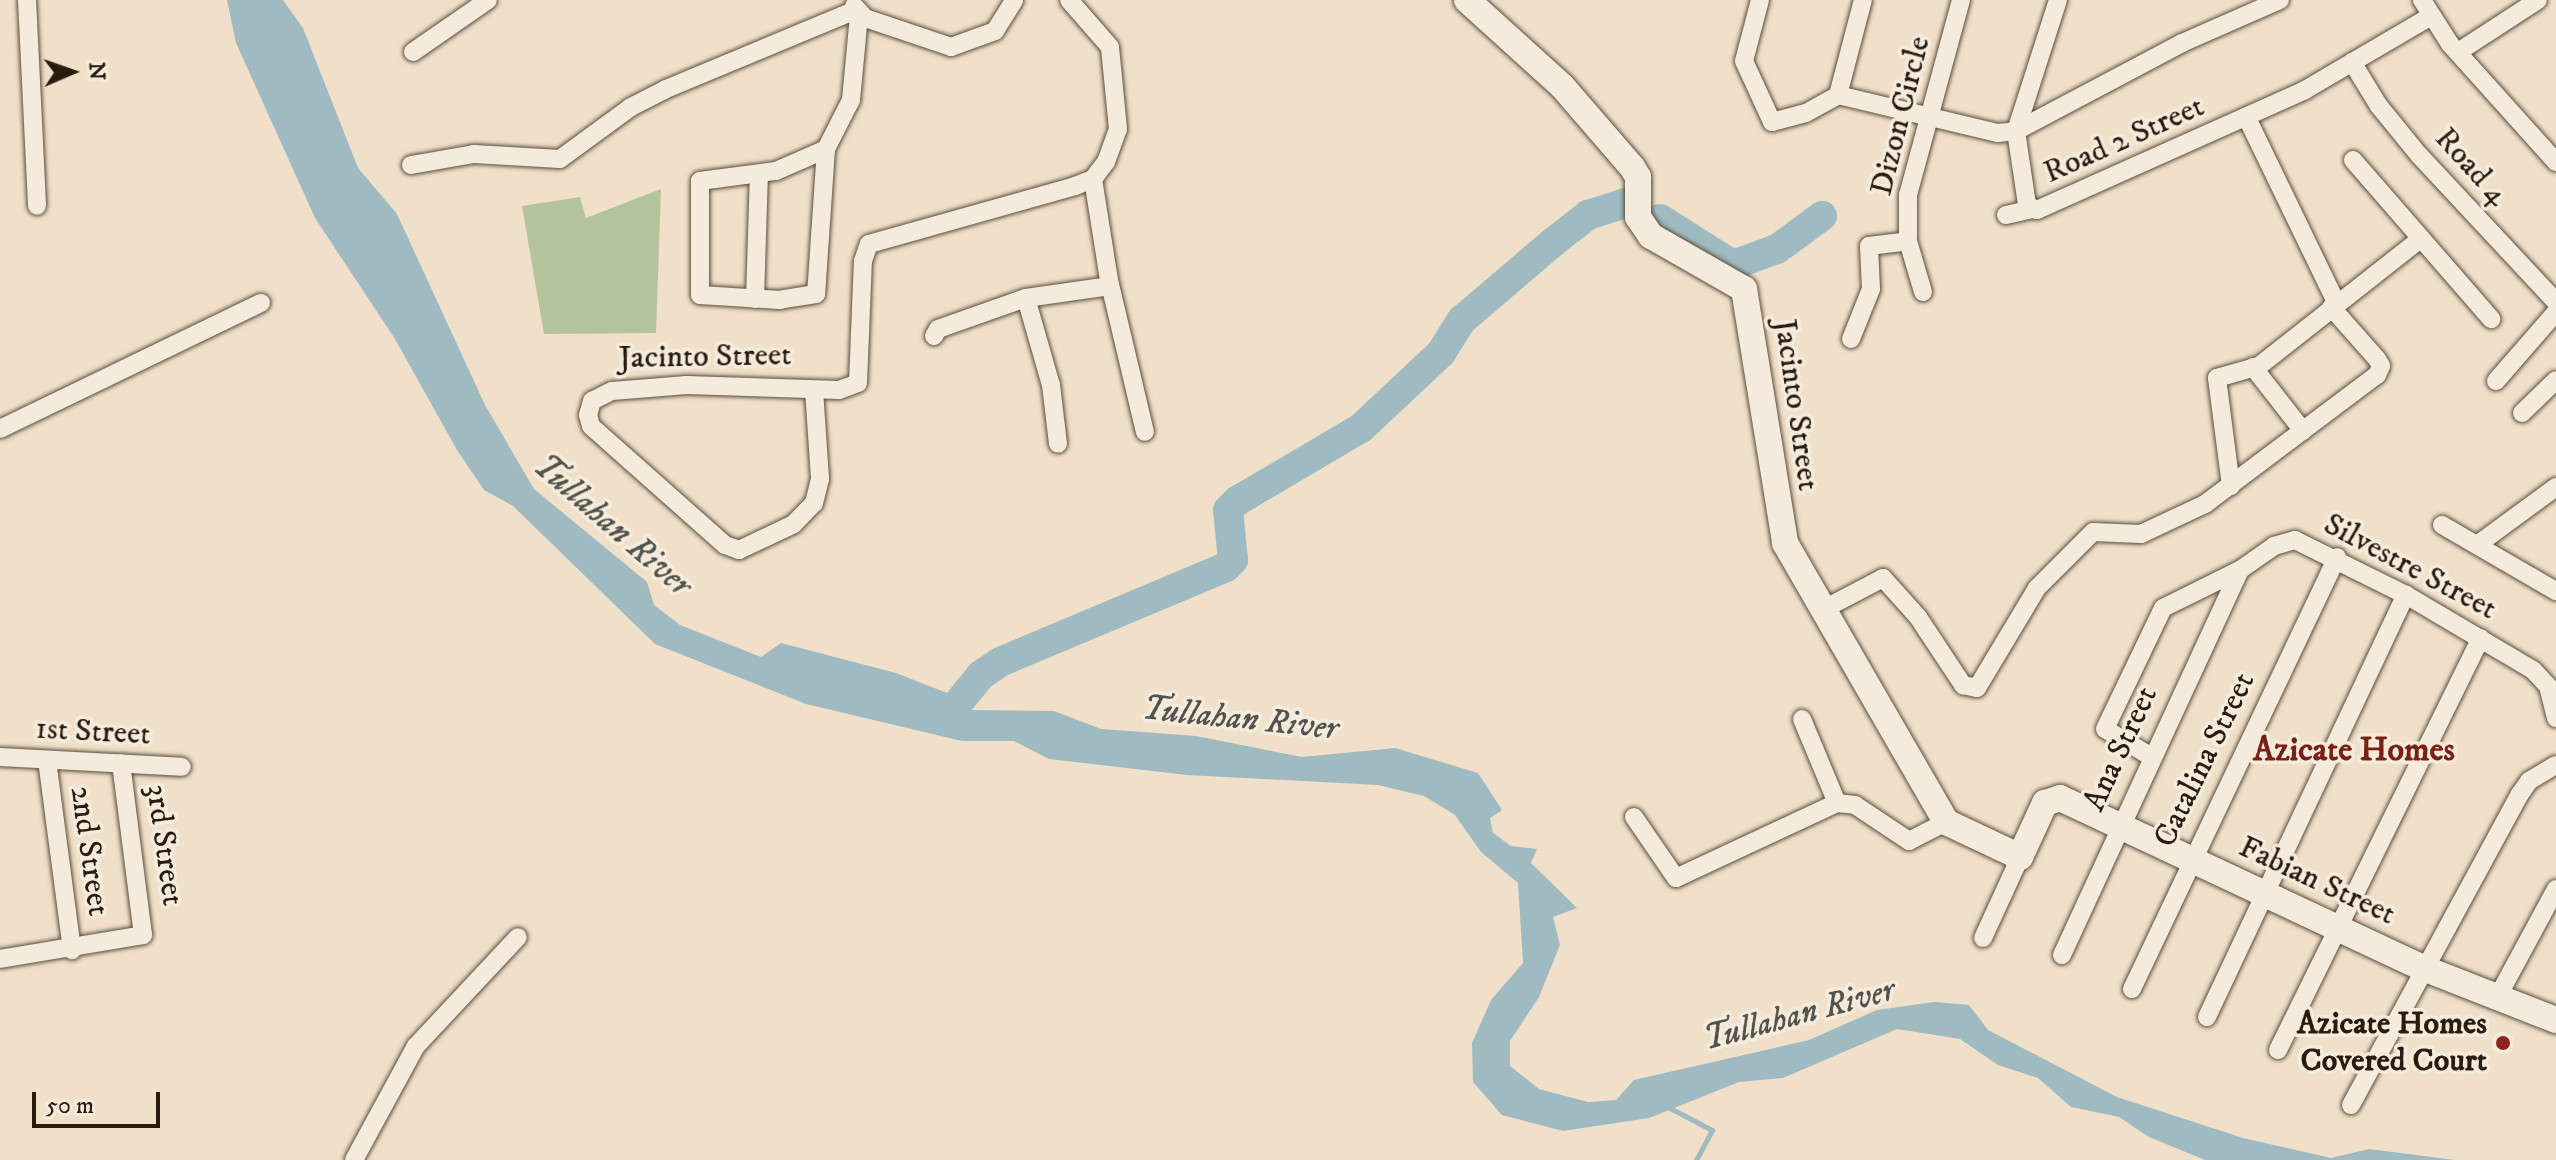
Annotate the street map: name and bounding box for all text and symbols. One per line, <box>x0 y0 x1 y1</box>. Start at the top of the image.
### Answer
north arrow <box>32 32 112 112</box>
street label: Dizon Circle <box>1863 32 1939 200</box>
text: N <box>83 62 110 81</box>
street label: Road 2 Street <box>2038 88 2210 192</box>
street label: Road 4 <box>2426 120 2516 214</box>
street label: Jacinto Street <box>1765 317 1827 493</box>
street label: Jacinto Street <box>618 336 792 378</box>
water label: Tullahan River <box>524 446 700 606</box>
street label: Silvestre Street <box>2317 505 2503 629</box>
street label: Catalina Street <box>2146 666 2264 854</box>
street label: Ana Street <box>2075 681 2167 817</box>
water label: Tullahan River <box>1140 688 1340 750</box>
street label: 1st Street <box>34 710 152 754</box>
district label: Azicate Homes <box>2253 731 2455 771</box>
street label: 3rd Street <box>136 782 192 908</box>
street label: 2nd Street <box>61 784 117 918</box>
street label: Fabian Street <box>2233 828 2401 934</box>
water label: Tullahan River <box>1699 970 1899 1060</box>
place label: Azicate Homes Covered Court <box>2297 1006 2487 1081</box>
marker: Azicate Homes Covered Court <box>2494 1034 2512 1052</box>
scale bar <box>36 1076 164 1126</box>
text: 50 m <box>46 1091 94 1121</box>

